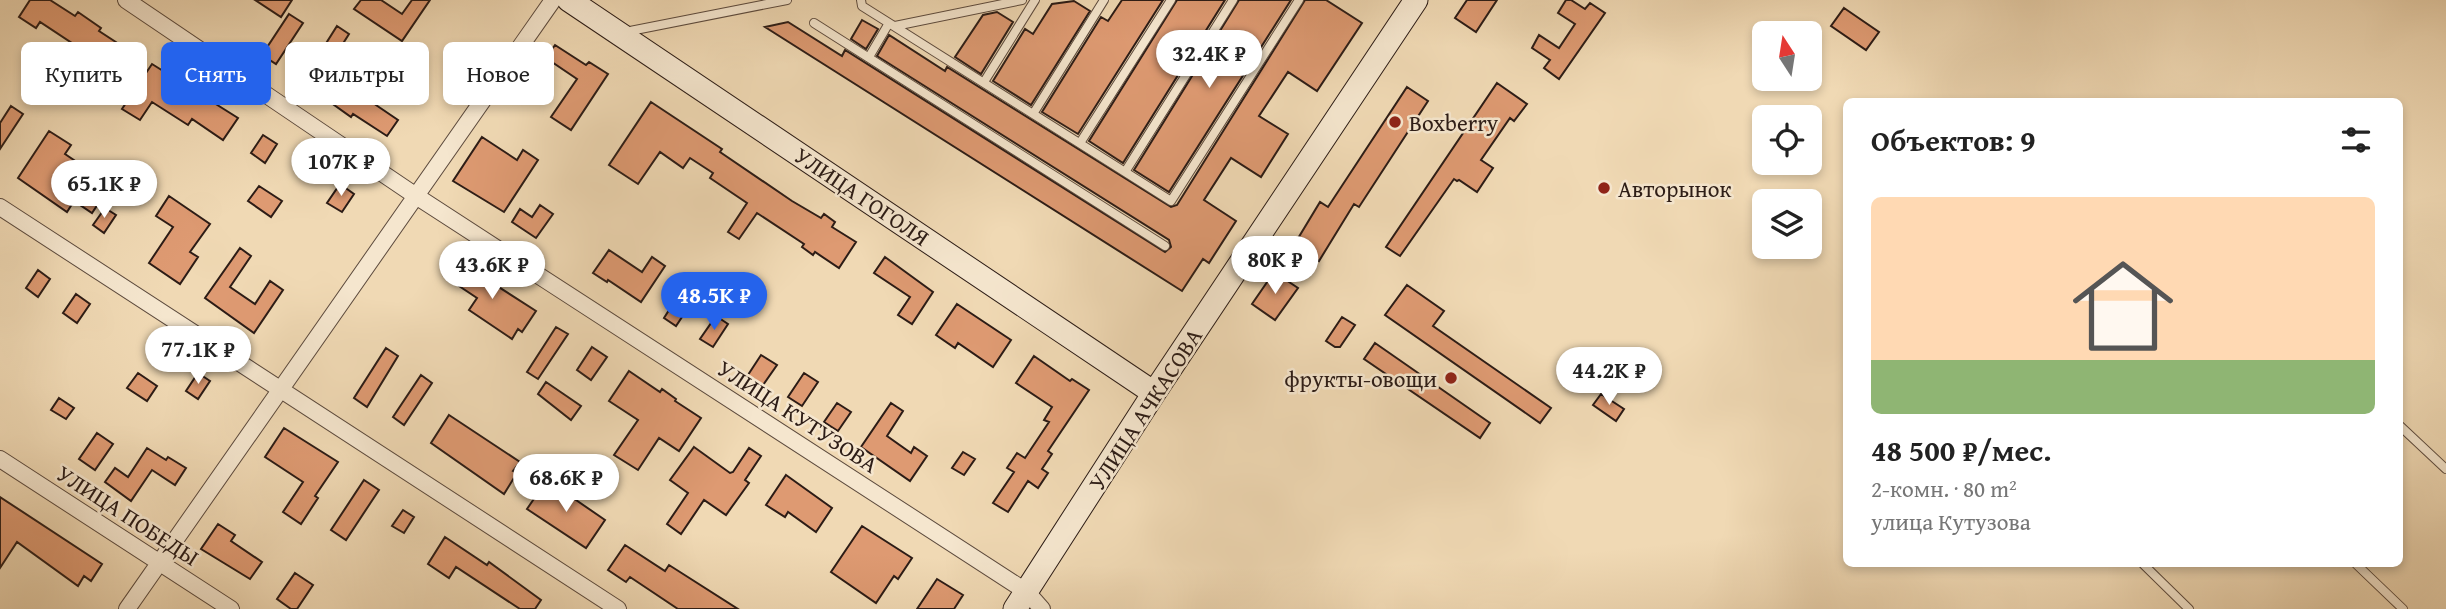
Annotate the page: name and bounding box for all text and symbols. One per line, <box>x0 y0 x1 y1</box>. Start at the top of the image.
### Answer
north arrow <box>1752 21 1822 91</box>
map controls <box>1752 21 1822 259</box>
pin: 32.4K ₽ <box>1144 31 1274 90</box>
text: 32.4K ₽ <box>1172 36 1246 69</box>
chip: Купить <box>21 42 147 105</box>
chip: Снять <box>161 42 271 105</box>
chip: Фильтры <box>285 42 429 105</box>
chip: Новое <box>443 42 554 105</box>
button: locate <box>1752 105 1822 175</box>
place label: Boxberry <box>1409 106 1499 139</box>
marker: Boxberry <box>1387 114 1403 130</box>
text: Объектов: 9 <box>1871 118 2035 162</box>
icon: filters <box>2337 121 2375 159</box>
pin: 107K ₽ <box>284 138 398 198</box>
street label: УЛИЦА ГОГОЛЯ <box>788 139 936 254</box>
text: 107K ₽ <box>307 144 375 177</box>
pin: 65.1K ₽ <box>39 160 169 220</box>
text: 65.1K ₽ <box>67 166 141 199</box>
place label: Авторынок <box>1618 172 1732 205</box>
marker: Авторынок <box>1596 180 1612 196</box>
button: layers <box>1752 189 1822 259</box>
pin: 80K ₽ <box>1226 236 1324 296</box>
pin: 43.6K ₽ <box>427 242 557 301</box>
text: 80K ₽ <box>1247 242 1303 275</box>
icon: home <box>2060 243 2186 369</box>
text: 43.6K ₽ <box>455 247 529 280</box>
pin: 48.5K ₽ <box>649 272 779 332</box>
text: 48.5K ₽ <box>677 278 751 311</box>
street label: УЛИЦА АЧКАСОВА <box>1080 321 1210 497</box>
pin: 77.1K ₽ <box>133 326 263 386</box>
text: 77.1K ₽ <box>161 332 235 365</box>
pin: 44.2K ₽ <box>1544 348 1674 407</box>
street label: УЛИЦА КУТУЗОВА <box>711 352 885 480</box>
text: 44.2K ₽ <box>1572 353 1646 386</box>
place label: фрукты-овощи <box>1284 362 1437 395</box>
marker: фрукты-овощи <box>1443 370 1459 386</box>
text: 48 500 ₽/мес. <box>1871 428 2052 472</box>
pin: 68.6K ₽ <box>501 454 631 514</box>
street label: УЛИЦА ПОБЕДЫ <box>50 457 206 574</box>
text: 68.6K ₽ <box>529 460 603 493</box>
text: 2-комн. · 80 m² <box>1871 472 2017 505</box>
text: улица Кутузова <box>1871 505 2031 538</box>

